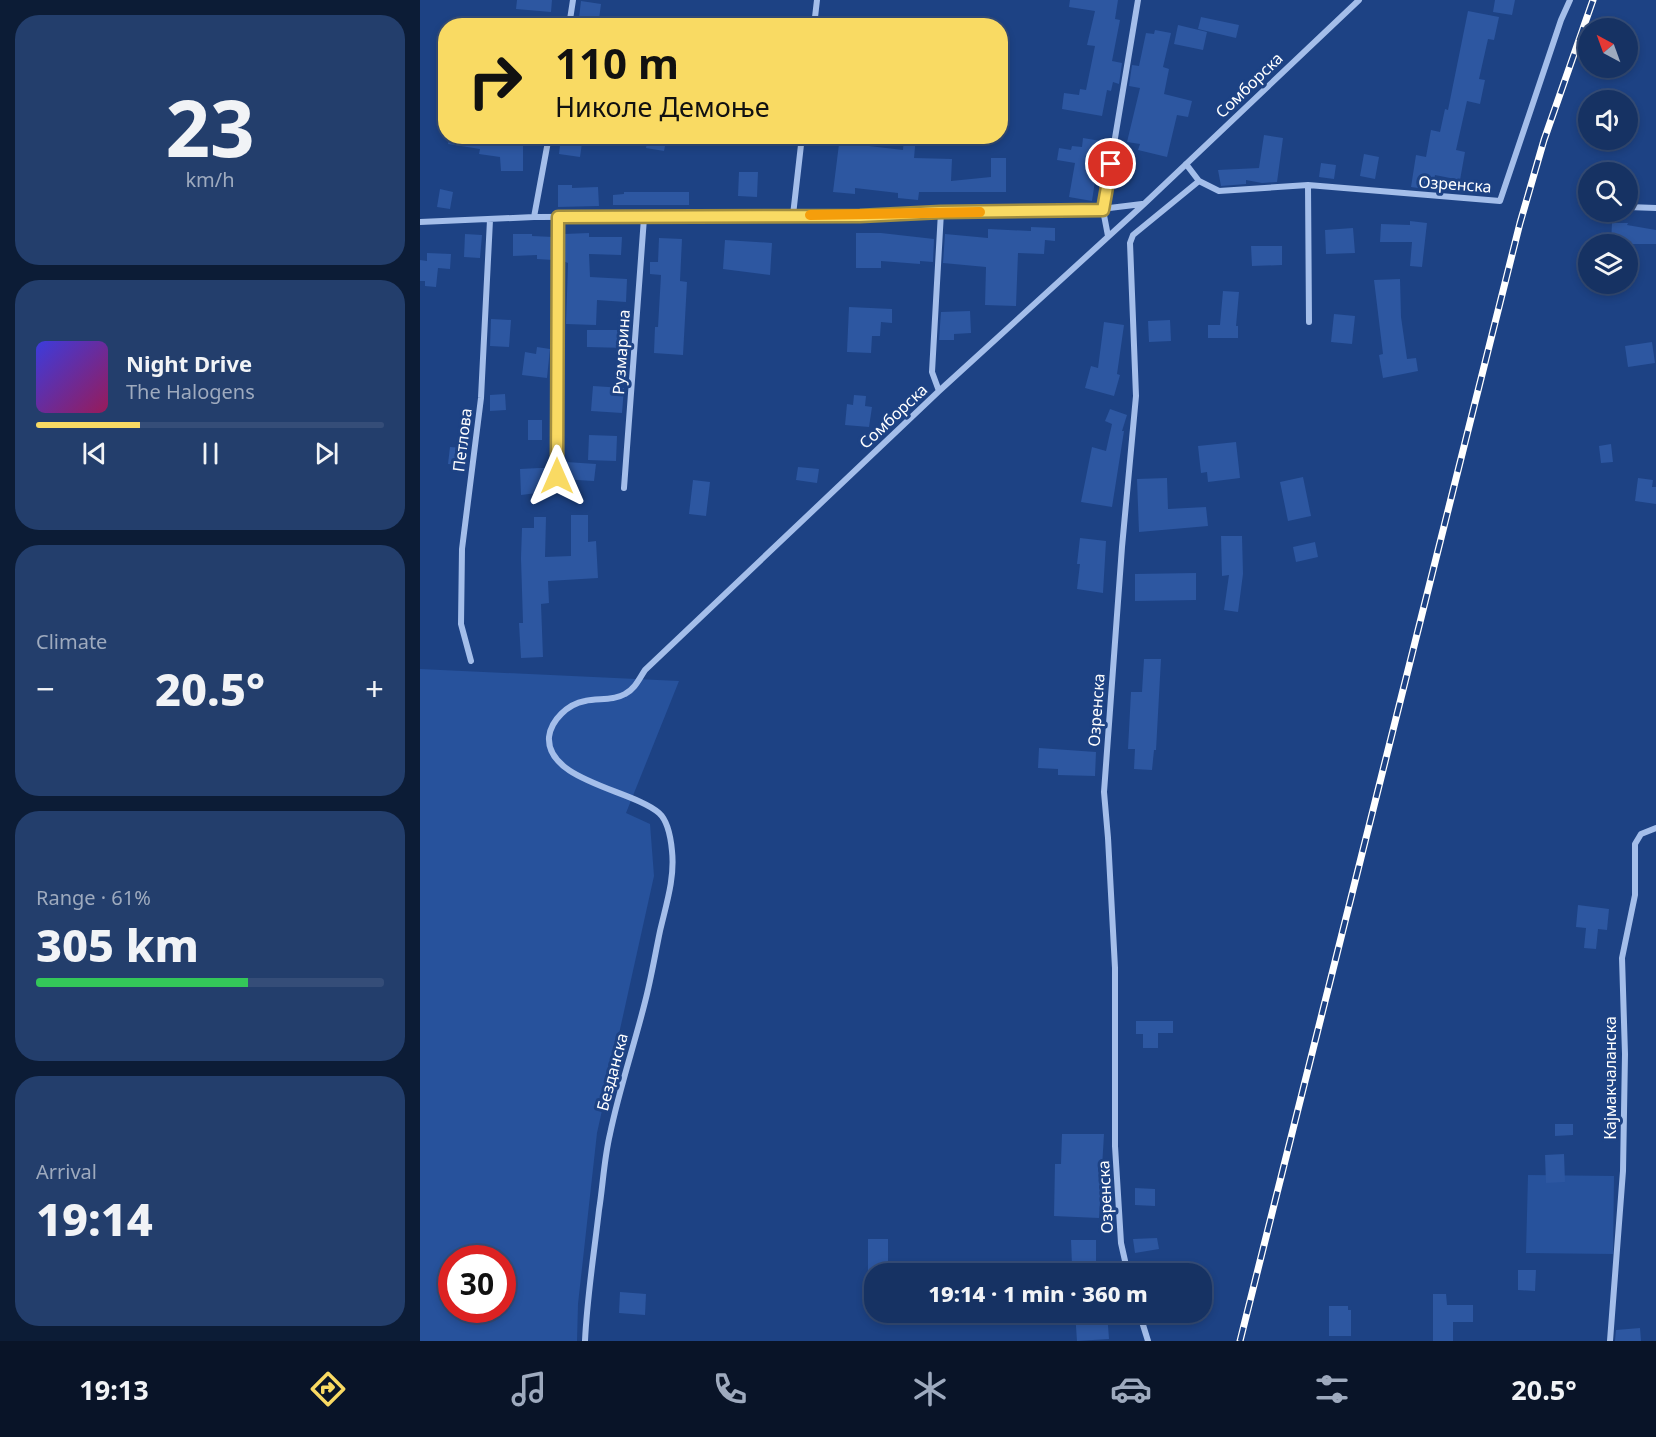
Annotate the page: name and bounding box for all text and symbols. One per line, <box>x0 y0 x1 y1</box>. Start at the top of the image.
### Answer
north arrow <box>1578 18 1638 78</box>
map controls <box>1578 18 1638 294</box>
text: 110 m <box>555 34 679 91</box>
icon: right <box>456 42 534 120</box>
street label: Сомборска <box>1211 47 1287 123</box>
text: 23 <box>165 74 255 180</box>
text: Николе Демоње <box>555 88 770 125</box>
button: sound <box>1578 90 1638 150</box>
pin <box>1085 138 1136 189</box>
icon: arrive <box>1094 147 1127 180</box>
button: search <box>1578 162 1638 222</box>
text: km/h <box>185 166 235 193</box>
street label: Озренска <box>1418 170 1492 198</box>
button: layers <box>1578 234 1638 294</box>
street label: Рузмарина <box>607 309 635 395</box>
text: Night Drive <box>126 348 252 378</box>
text: The Halogens <box>126 378 255 405</box>
street label: Сомборска <box>854 379 932 453</box>
street label: Петлова <box>447 407 477 473</box>
icon: previous <box>78 437 111 470</box>
icon: pause <box>194 437 227 470</box>
icon: next <box>310 437 343 470</box>
position arrow <box>525 444 589 508</box>
text: Climate <box>36 628 107 655</box>
text: 20.5° <box>155 658 265 719</box>
text: − <box>36 666 55 711</box>
text: + <box>365 666 384 711</box>
street label: Озренска <box>1082 673 1110 747</box>
text: Range · 61% <box>36 884 151 911</box>
text: 305 km <box>36 914 199 975</box>
street label: Кајмакчаланска <box>1599 1016 1621 1140</box>
street label: Безданска <box>591 1031 633 1113</box>
text: Arrival <box>36 1158 97 1185</box>
street label: Озренска <box>1092 1160 1118 1234</box>
text: 19:14 <box>36 1188 153 1249</box>
speed limit sign: 30 <box>438 1245 516 1323</box>
text: 19:14 · 1 min · 360 m <box>928 1278 1148 1308</box>
icon: directions <box>307 1368 349 1410</box>
icon: music <box>508 1368 550 1410</box>
icon: phone <box>709 1368 751 1410</box>
icon: climate <box>909 1368 951 1410</box>
icon: car <box>1110 1368 1152 1410</box>
icon: filters <box>1311 1368 1353 1410</box>
text: 19:13 <box>79 1371 149 1408</box>
text: 20.5° <box>1511 1371 1577 1408</box>

